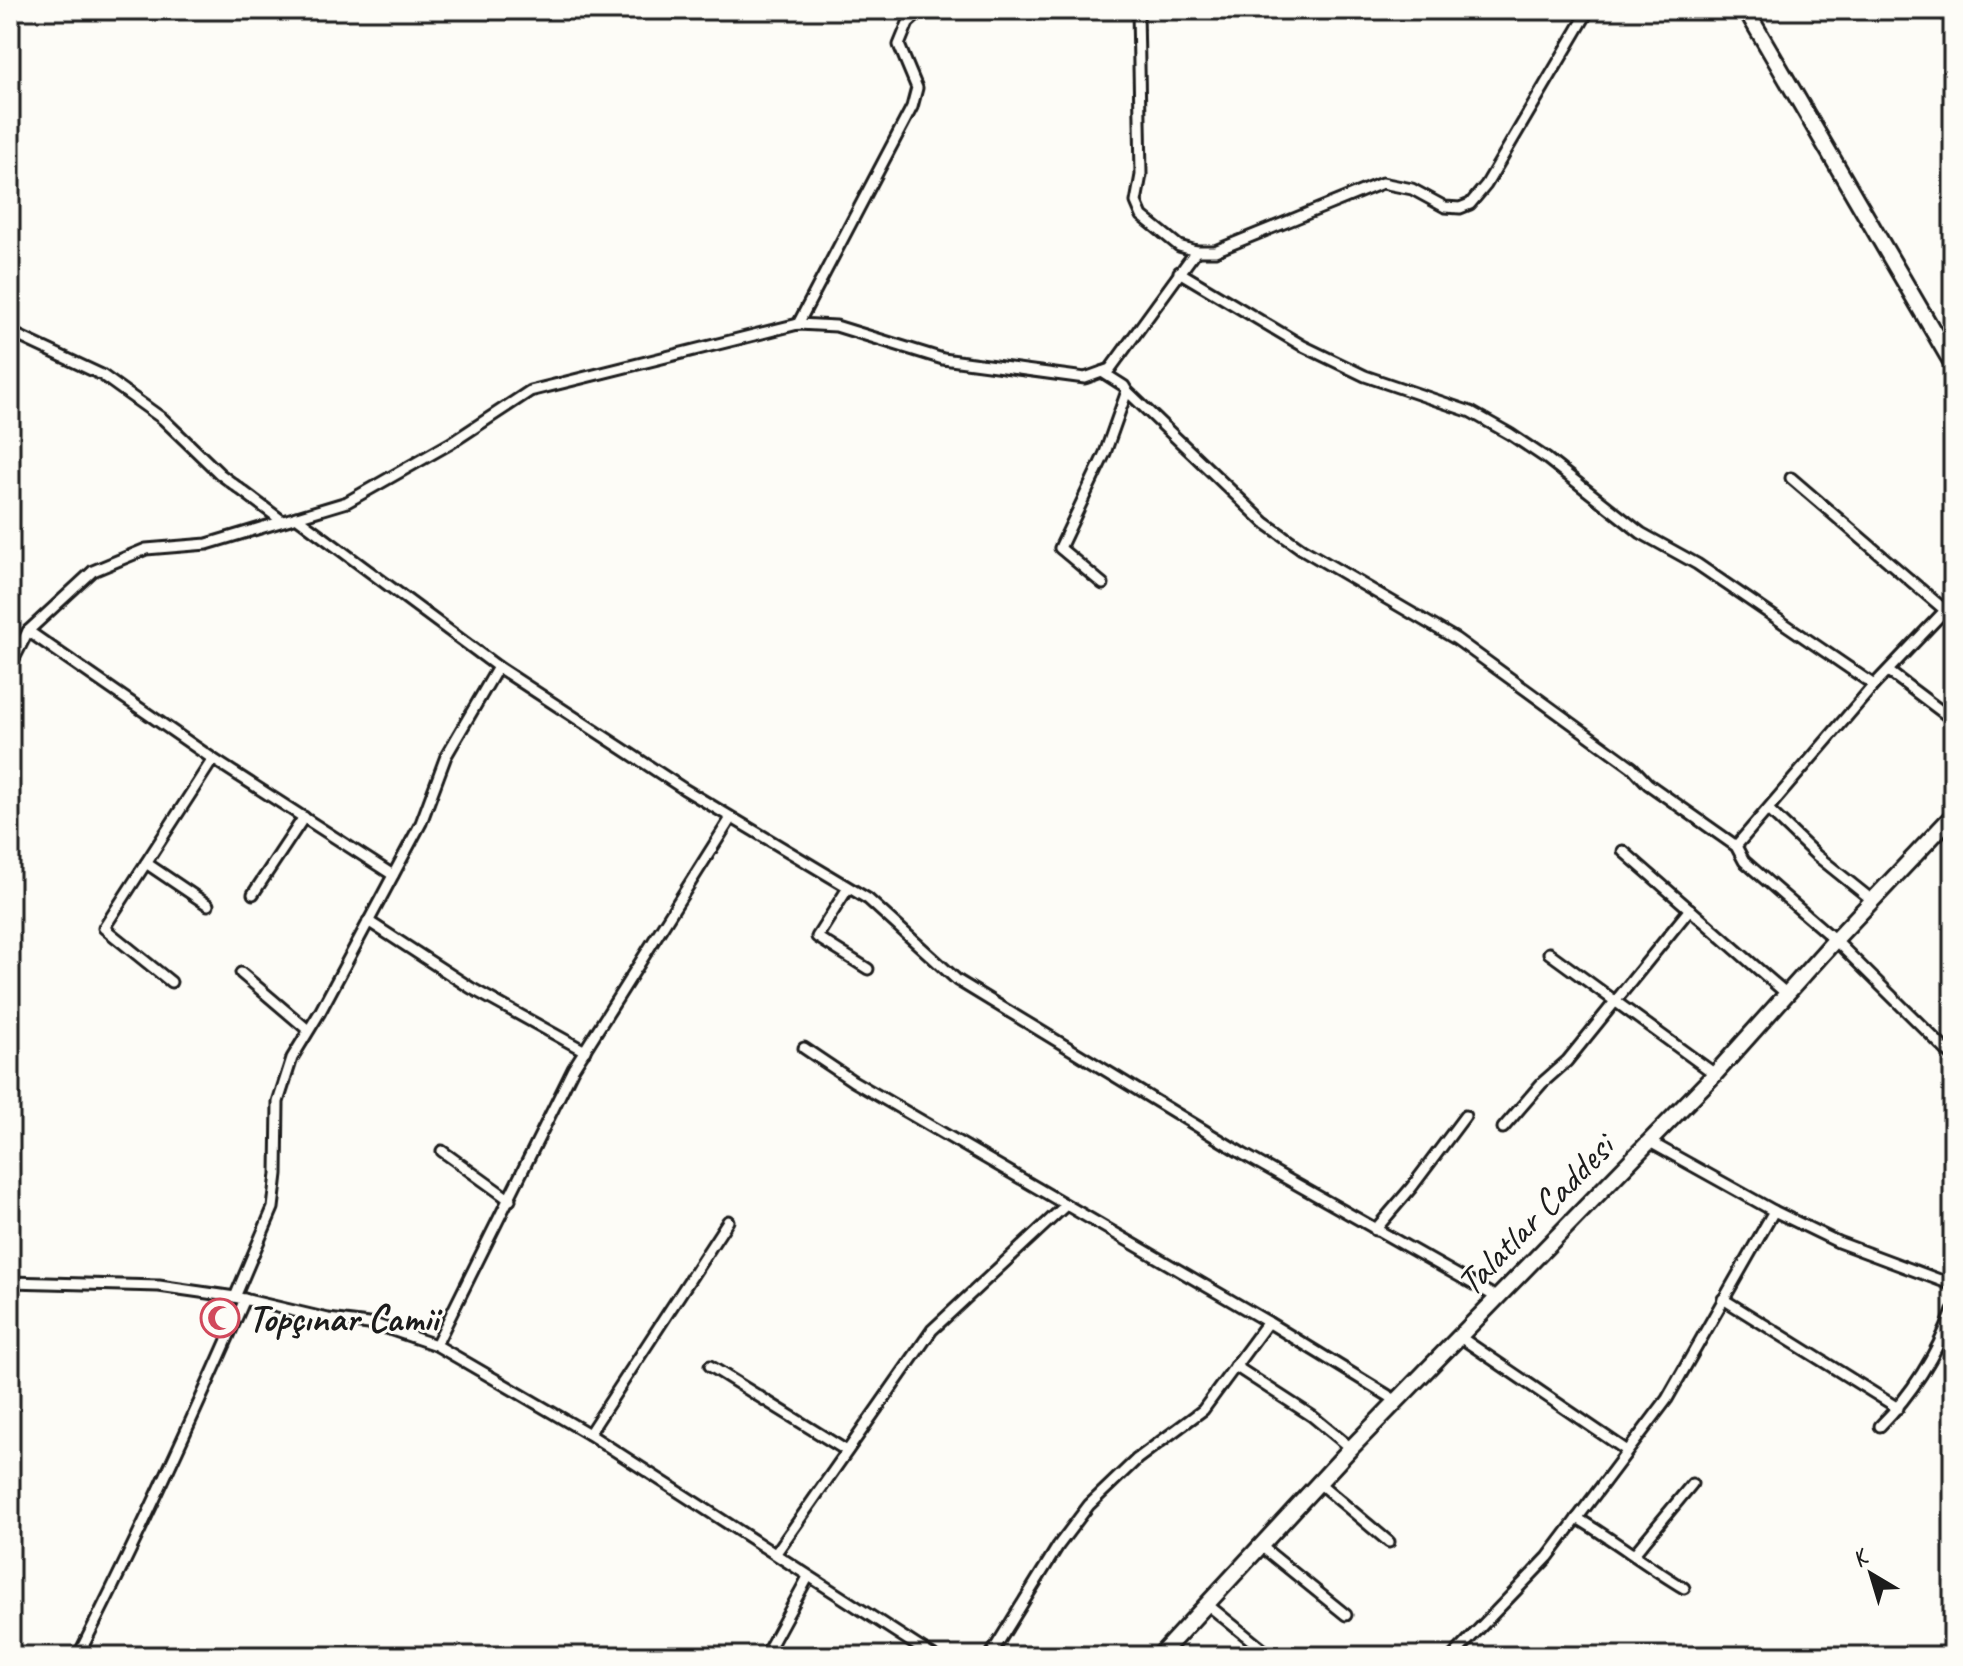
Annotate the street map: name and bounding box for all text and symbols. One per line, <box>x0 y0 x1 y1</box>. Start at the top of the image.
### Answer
street label: Talatlar Caddesi <box>1446 1121 1627 1306</box>
place label: Topçınar Camii <box>248 1295 443 1342</box>
mosque icon: Topçınar Camii <box>199 1297 241 1339</box>
north arrow <box>1831 1534 1911 1614</box>
text: K <box>1846 1542 1876 1574</box>

